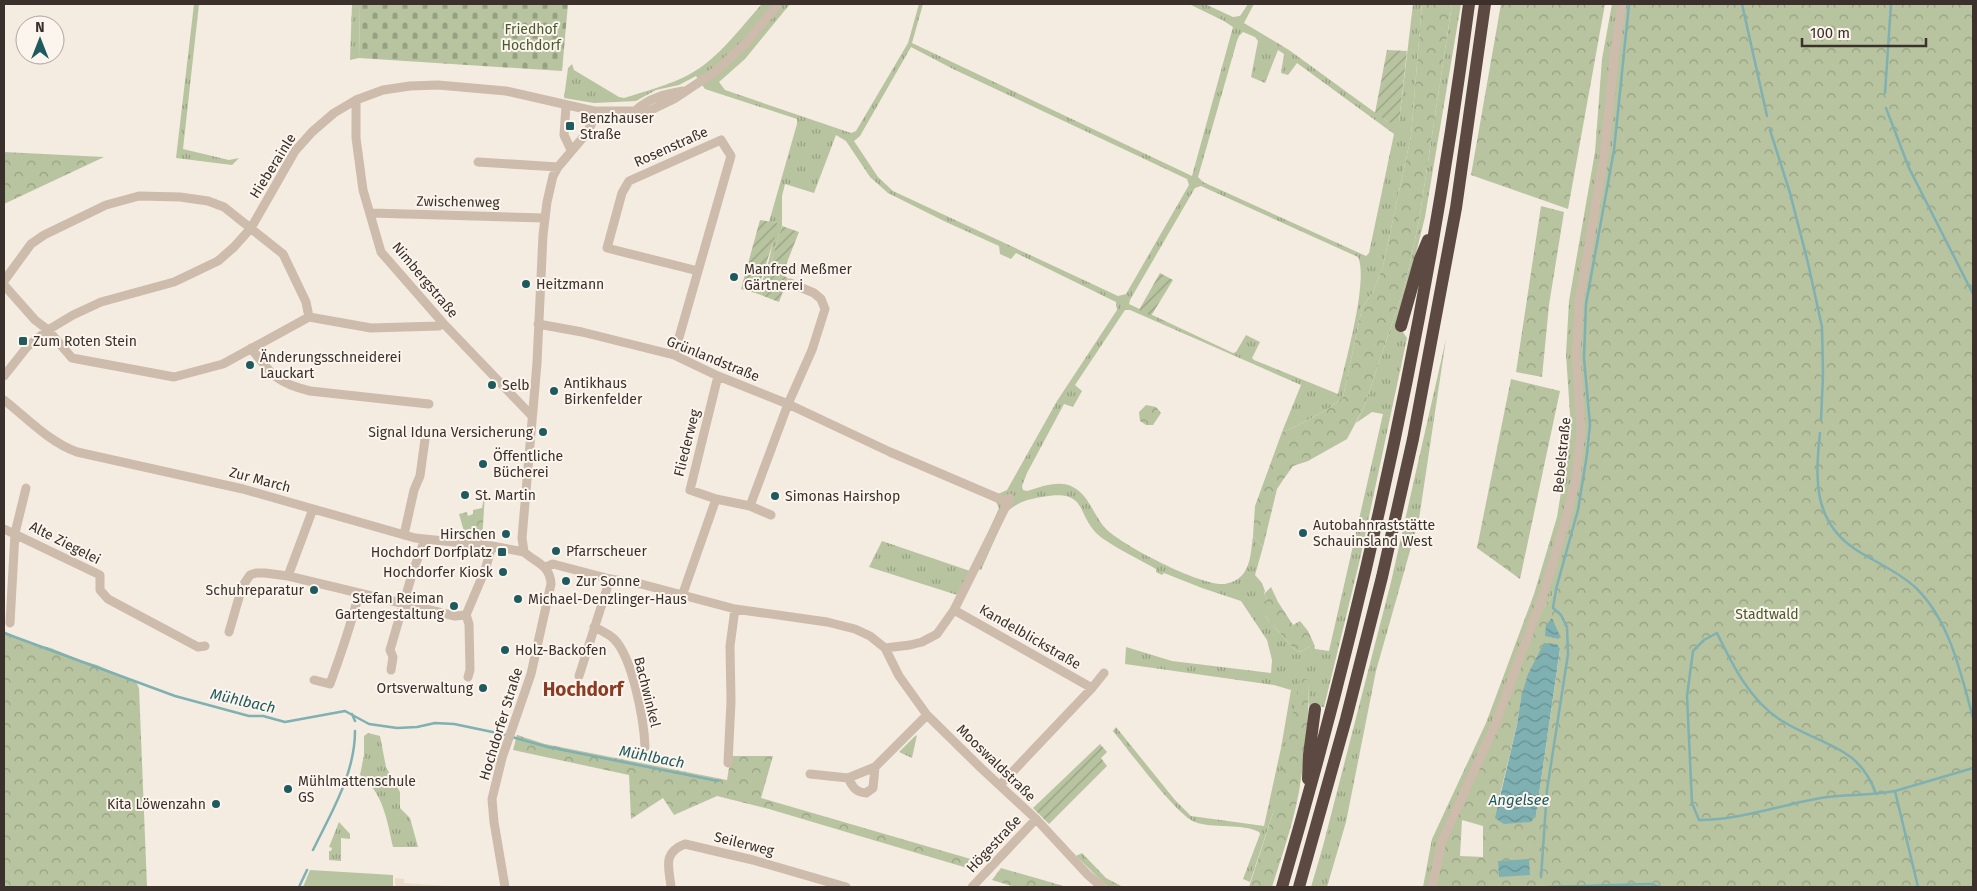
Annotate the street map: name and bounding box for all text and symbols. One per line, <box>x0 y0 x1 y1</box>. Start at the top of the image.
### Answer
north arrow <box>15 15 65 65</box>
scale bar <box>1802 15 1926 47</box>
text: N <box>35 19 45 36</box>
park label: Friedhof Hochdorf <box>501 21 562 54</box>
text: 100 m <box>1810 24 1850 42</box>
place label: Benzhauser Straße <box>580 110 655 143</box>
marker: Benzhauser Straße <box>564 120 576 132</box>
street label: Rosenstraße <box>632 123 710 171</box>
street label: Hieberainle <box>246 130 300 202</box>
street label: Zwischenweg <box>416 193 501 211</box>
street label: Nimbergstraße <box>388 239 462 321</box>
place label: Manfred Meßmer Gärtnerei <box>744 261 853 294</box>
marker: Manfred Meßmer Gärtnerei <box>728 271 740 283</box>
place label: Heitzmann <box>536 276 604 293</box>
marker: Heitzmann <box>520 278 532 290</box>
place label: Zum Roten Stein <box>33 333 137 350</box>
street label: Grünlandstraße <box>664 333 762 385</box>
marker: Zum Roten Stein <box>17 335 29 347</box>
place label: Änderungsschneiderei Lauckart <box>260 349 401 382</box>
marker: Änderungsschneiderei Lauckart <box>244 359 256 371</box>
place label: Antikhaus Birkenfelder <box>564 375 643 408</box>
place label: Selb <box>502 377 530 394</box>
marker: Selb <box>486 379 498 391</box>
marker: Antikhaus Birkenfelder <box>548 385 560 397</box>
street label: Fliederweg <box>670 407 704 478</box>
street label: Bebelstraße <box>1550 416 1574 494</box>
place label: Signal Iduna Versicherung <box>368 424 534 441</box>
marker: Signal Iduna Versicherung <box>537 426 549 438</box>
place label: Öffentliche Bücherei <box>493 447 563 481</box>
marker: Öffentliche Bücherei <box>477 458 489 470</box>
street label: Zur March <box>228 464 292 496</box>
place label: St. Martin <box>475 487 536 504</box>
place label: Simonas Hairshop <box>785 488 900 505</box>
marker: St. Martin <box>459 489 471 501</box>
marker: Simonas Hairshop <box>769 490 781 502</box>
place label: Autobahnraststätte Schauinsland West <box>1313 517 1435 550</box>
street label: Alte Ziegelei <box>27 518 103 568</box>
place label: Hirschen <box>440 526 496 543</box>
marker: Autobahnraststätte Schauinsland West <box>1297 527 1309 539</box>
marker: Hirschen <box>500 528 512 540</box>
place label: Pfarrscheuer <box>566 543 648 560</box>
place label: Hochdorf Dorfplatz <box>371 544 492 561</box>
marker: Pfarrscheuer <box>550 545 562 557</box>
marker: Hochdorf Dorfplatz <box>496 546 508 558</box>
place label: Hochdorfer Kiosk <box>383 564 494 581</box>
marker: Hochdorfer Kiosk <box>497 566 509 578</box>
place label: Zur Sonne <box>576 573 640 590</box>
marker: Zur Sonne <box>560 575 572 587</box>
place label: Schuhreparatur <box>206 582 305 599</box>
marker: Schuhreparatur <box>308 584 320 596</box>
place label: Stefan Reiman Gartengestaltung <box>335 590 445 623</box>
place label: Michael-Denzlinger-Haus <box>528 591 687 608</box>
marker: Michael-Denzlinger-Haus <box>512 593 524 605</box>
marker: Stefan Reiman Gartengestaltung <box>448 600 460 612</box>
street label: Kandelblickstraße <box>976 601 1084 673</box>
park label: Stadtwald <box>1735 606 1799 623</box>
place label: Holz-Backofen <box>515 642 607 659</box>
marker: Holz-Backofen <box>499 644 511 656</box>
street label: Bachwinkel <box>630 655 664 729</box>
street label: Hochdorfer Straße <box>476 666 526 782</box>
district label: Hochdorf <box>543 678 626 701</box>
place label: Ortsverwaltung <box>377 680 474 697</box>
marker: Ortsverwaltung <box>477 682 489 694</box>
water label: Mühlbach <box>209 685 277 717</box>
street label: Mooswaldstraße <box>953 721 1039 805</box>
water label: Mühlbach <box>618 742 686 772</box>
place label: Mühlmattenschule GS <box>298 773 416 806</box>
marker: Mühlmattenschule GS <box>282 783 294 795</box>
water label: Angelsee <box>1488 791 1549 809</box>
place label: Kita Löwenzahn <box>107 796 206 813</box>
marker: Kita Löwenzahn <box>210 798 222 810</box>
street label: Högestraße <box>963 812 1025 876</box>
street label: Seilerweg <box>712 828 776 860</box>

